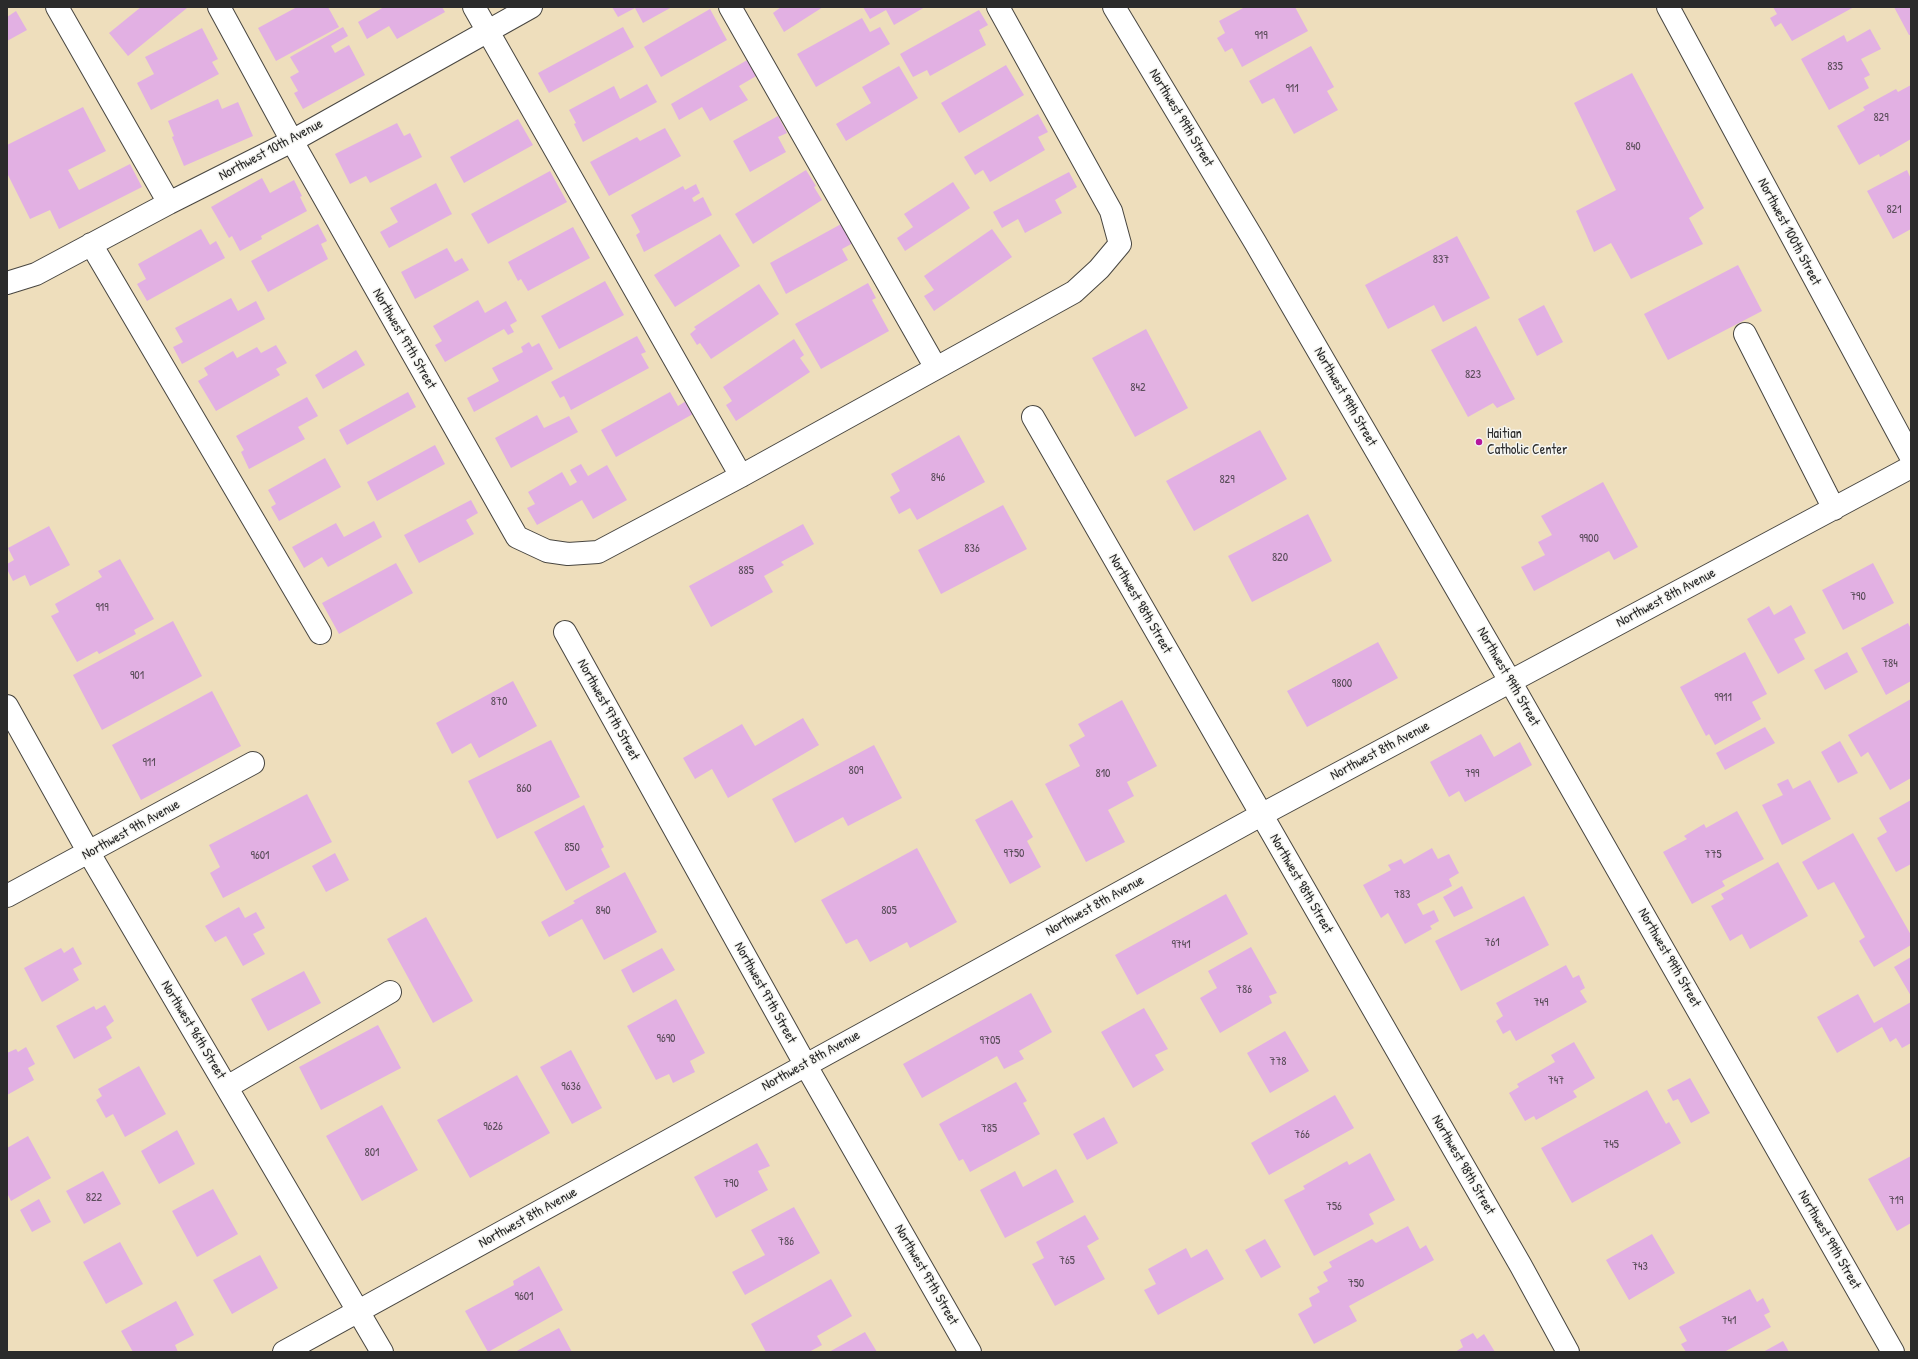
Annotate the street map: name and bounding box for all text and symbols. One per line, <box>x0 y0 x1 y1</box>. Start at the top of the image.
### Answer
house number: 919 <box>1254 29 1268 43</box>
house number: 835 <box>1827 60 1843 74</box>
street label: Northwest 99th Street <box>1145 66 1217 170</box>
house number: 911 <box>1285 82 1299 96</box>
house number: 829 <box>1873 111 1889 125</box>
street label: Northwest 10th Avenue <box>216 115 326 185</box>
house number: 840 <box>1625 140 1641 154</box>
street label: Northwest 100th Street <box>1754 176 1824 288</box>
house number: 821 <box>1886 203 1902 217</box>
house number: 837 <box>1433 253 1449 267</box>
street label: Northwest 97th Street <box>368 286 440 392</box>
street label: Northwest 99th Street <box>1310 345 1380 449</box>
house number: 823 <box>1465 368 1481 382</box>
house number: 842 <box>1130 381 1146 395</box>
place label: Haitian Catholic Center <box>1487 426 1567 458</box>
marker: Haitian Catholic Center <box>1474 437 1484 447</box>
house number: 846 <box>931 471 945 485</box>
house number: 829 <box>1219 473 1235 487</box>
house number: 9900 <box>1579 532 1599 546</box>
house number: 836 <box>964 542 980 556</box>
street label: Northwest 98th Street <box>1105 551 1175 657</box>
house number: 820 <box>1272 551 1288 565</box>
house number: 885 <box>738 564 754 578</box>
street label: Northwest 8th Avenue <box>1613 565 1719 631</box>
house number: 790 <box>1850 590 1866 604</box>
house number: 919 <box>95 601 109 615</box>
street label: Northwest 99th Street <box>1473 625 1543 729</box>
street label: Northwest 97th Street <box>573 656 643 764</box>
house number: 784 <box>1882 657 1898 671</box>
house number: 901 <box>130 669 144 683</box>
house number: 9800 <box>1332 677 1352 691</box>
house number: 9911 <box>1714 691 1732 705</box>
house number: 870 <box>491 695 507 709</box>
street label: Northwest 8th Avenue <box>1327 718 1433 784</box>
house number: 911 <box>142 756 156 770</box>
house number: 809 <box>849 764 863 778</box>
house number: 810 <box>1096 767 1110 781</box>
house number: 799 <box>1465 767 1479 781</box>
house number: 860 <box>516 782 532 796</box>
street label: Northwest 9th Avenue <box>79 796 183 864</box>
street label: Northwest 98th Street <box>1266 831 1336 937</box>
house number: 850 <box>564 841 580 855</box>
house number: 9750 <box>1004 847 1024 861</box>
house number: 775 <box>1705 848 1721 862</box>
house number: 9601 <box>251 849 269 863</box>
street label: Northwest 8th Avenue <box>1043 872 1147 940</box>
house number: 783 <box>1394 888 1410 902</box>
house number: 840 <box>595 904 611 918</box>
house number: 805 <box>881 904 897 918</box>
street label: Northwest 99th Street <box>1634 906 1704 1010</box>
house number: 761 <box>1484 936 1500 950</box>
house number: 9741 <box>1171 938 1191 952</box>
street label: Northwest 97th Street <box>730 939 800 1047</box>
street label: Northwest 96th Street <box>157 978 229 1082</box>
house number: 786 <box>1236 983 1252 997</box>
house number: 749 <box>1534 996 1548 1010</box>
street label: Northwest 8th Avenue <box>759 1027 863 1095</box>
house number: 9690 <box>657 1032 675 1046</box>
house number: 9705 <box>980 1034 1000 1048</box>
house number: 778 <box>1269 1055 1287 1069</box>
house number: 747 <box>1548 1074 1564 1088</box>
house number: 9636 <box>561 1080 581 1094</box>
street label: Northwest 98th Street <box>1428 1112 1498 1218</box>
house number: 9626 <box>483 1120 503 1134</box>
house number: 785 <box>981 1122 997 1136</box>
house number: 766 <box>1294 1128 1310 1142</box>
house number: 745 <box>1603 1138 1619 1152</box>
house number: 801 <box>365 1146 379 1160</box>
house number: 790 <box>723 1177 739 1191</box>
street label: Northwest 8th Avenue <box>476 1184 580 1252</box>
street label: Northwest 99th Street <box>1794 1188 1864 1292</box>
house number: 822 <box>86 1191 102 1205</box>
house number: 719 <box>1889 1194 1903 1208</box>
house number: 756 <box>1326 1200 1342 1214</box>
street label: Northwest 97th Street <box>890 1222 962 1328</box>
house number: 786 <box>778 1235 794 1249</box>
house number: 765 <box>1059 1254 1075 1268</box>
house number: 743 <box>1632 1260 1648 1274</box>
house number: 750 <box>1348 1277 1364 1291</box>
house number: 9601 <box>515 1290 533 1304</box>
house number: 741 <box>1722 1314 1736 1328</box>

